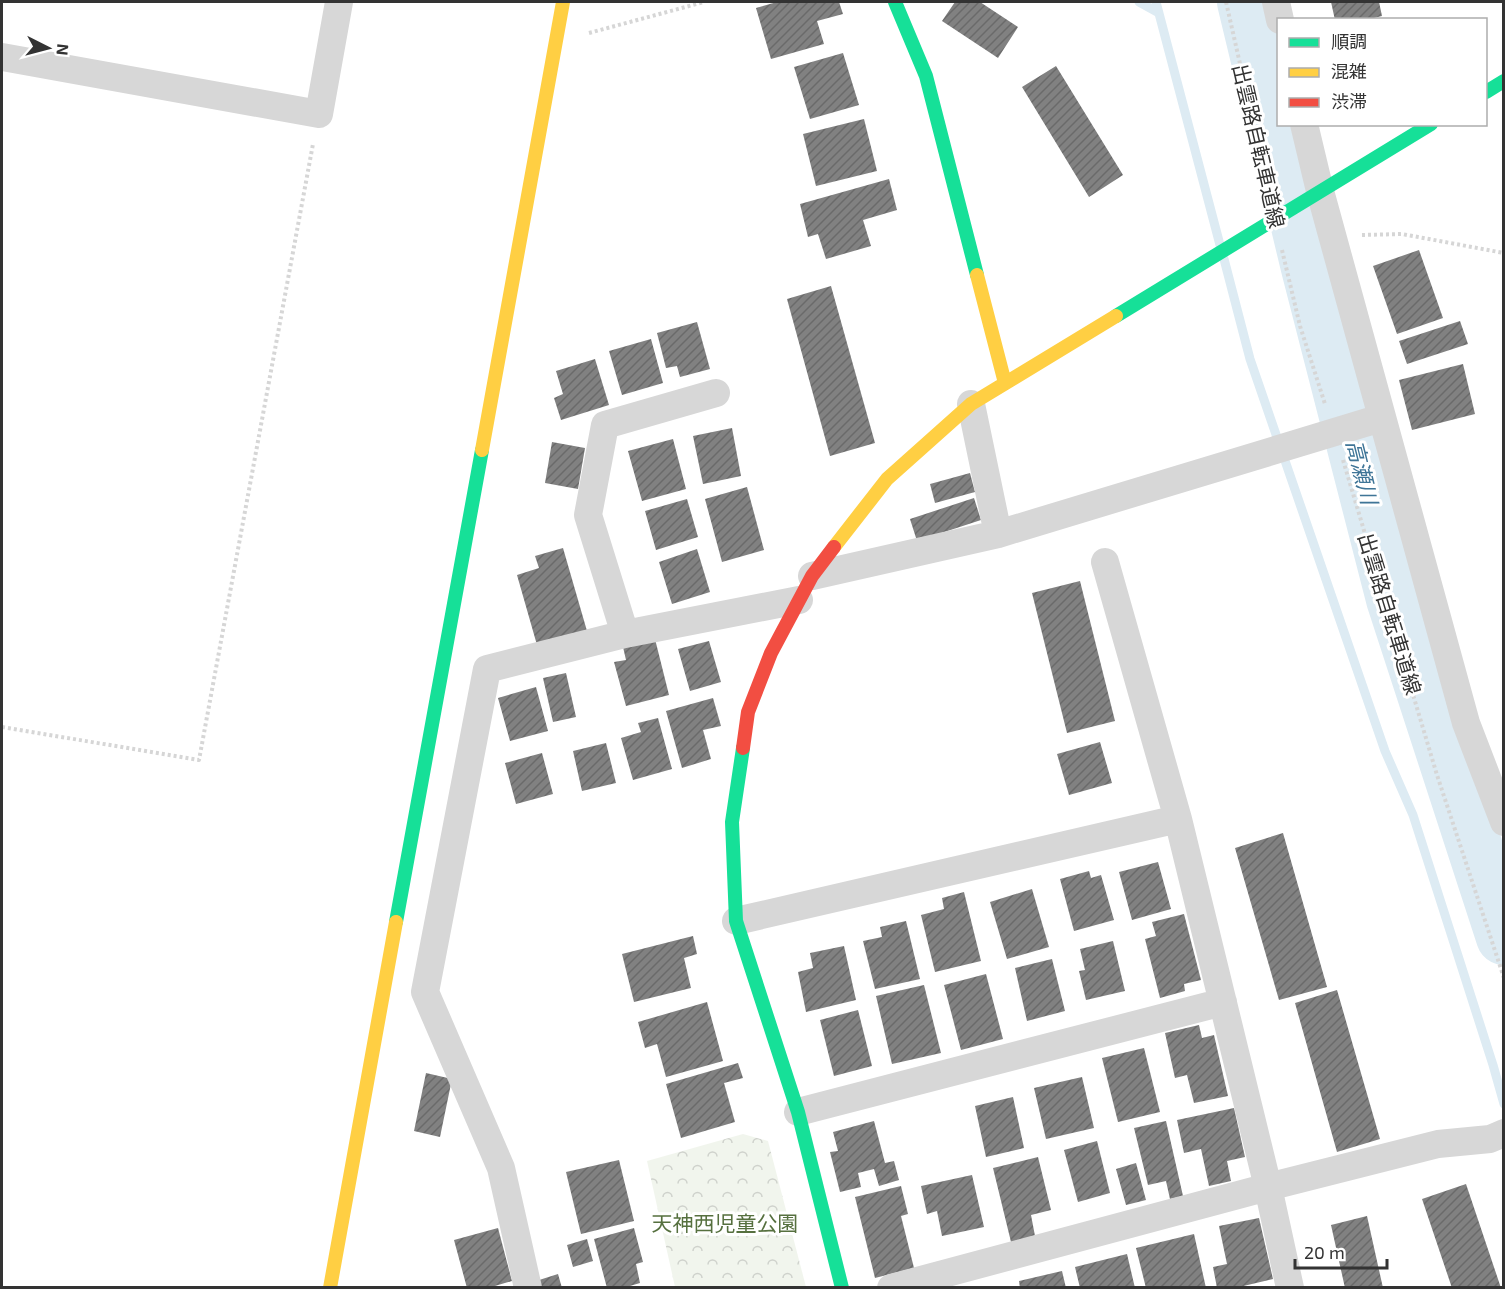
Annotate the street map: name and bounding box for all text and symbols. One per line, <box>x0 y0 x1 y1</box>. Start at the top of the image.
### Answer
north arrow <box>18 18 78 78</box>
legend <box>1277 18 1487 126</box>
text: 順調 <box>1331 30 1367 52</box>
text: N <box>53 43 73 56</box>
text: 混雑 <box>1331 60 1367 82</box>
street label: 出雲路自転車道線 <box>1228 61 1291 230</box>
text: 渋滞 <box>1331 90 1367 112</box>
water label: 高瀬川 <box>1342 437 1384 509</box>
street label: 出雲路自転車道線 <box>1354 530 1427 698</box>
park label: 天神西児童公園 <box>652 1210 799 1235</box>
scale bar <box>1295 1232 1386 1270</box>
text: 20 m <box>1304 1241 1345 1263</box>

